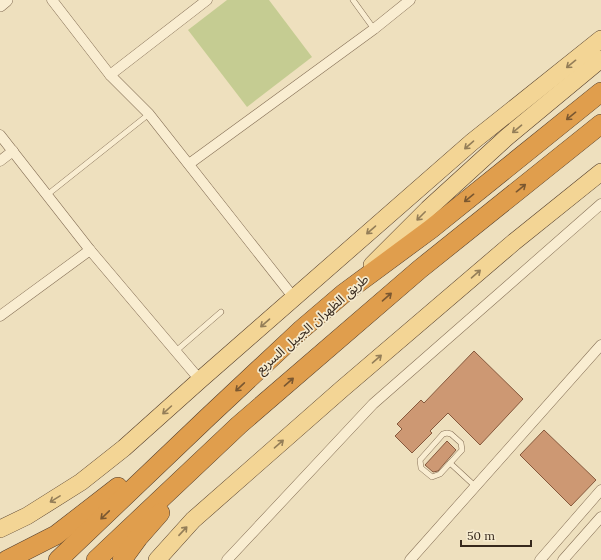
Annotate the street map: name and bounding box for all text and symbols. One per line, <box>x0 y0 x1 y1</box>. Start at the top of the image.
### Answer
one-way arrow <box>565 59 576 68</box>
one-way arrow <box>565 112 576 121</box>
one-way arrow <box>512 124 522 133</box>
one-way arrow <box>464 140 474 150</box>
one-way arrow <box>515 184 526 193</box>
one-way arrow <box>464 194 475 202</box>
one-way arrow <box>416 211 426 221</box>
one-way arrow <box>366 226 376 235</box>
street label: طريق الظهران الجبيل السريع <box>252 270 373 379</box>
one-way arrow <box>471 270 481 279</box>
one-way arrow <box>382 292 393 301</box>
one-way arrow <box>259 319 270 328</box>
one-way arrow <box>372 354 382 363</box>
one-way arrow <box>284 377 294 386</box>
one-way arrow <box>235 382 245 392</box>
one-way arrow <box>162 405 172 414</box>
one-way arrow <box>274 439 284 449</box>
one-way arrow <box>50 495 61 503</box>
one-way arrow <box>100 511 110 520</box>
scale bar <box>461 522 531 548</box>
one-way arrow <box>178 526 187 536</box>
text: 50 m <box>467 528 495 543</box>

